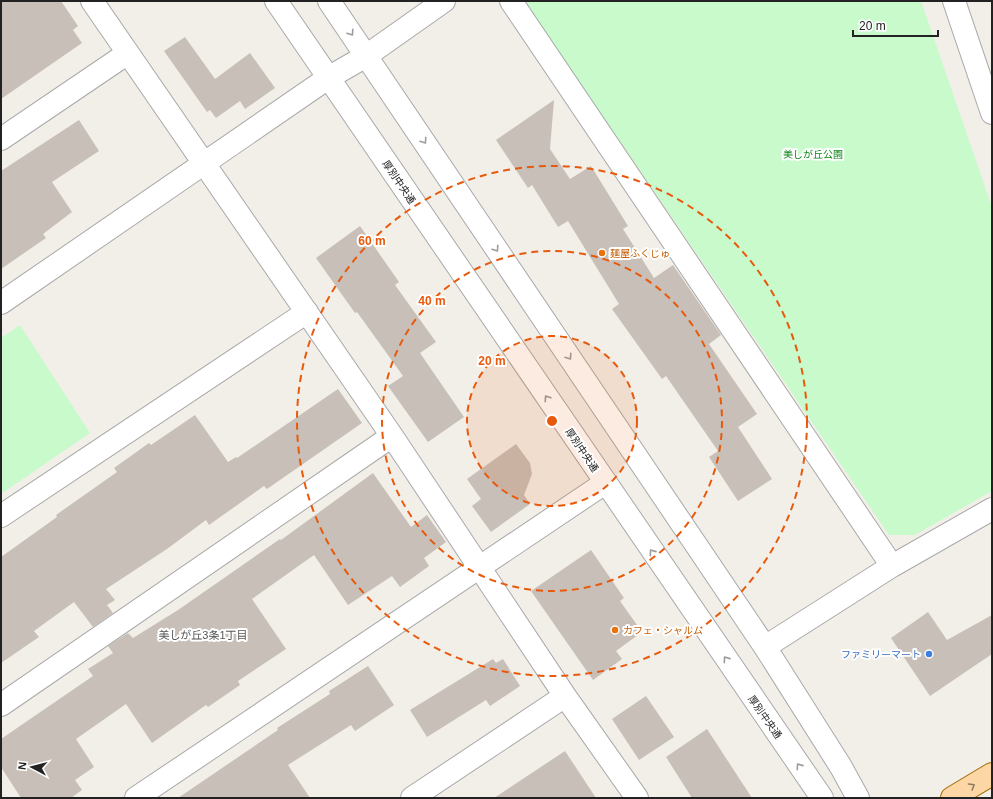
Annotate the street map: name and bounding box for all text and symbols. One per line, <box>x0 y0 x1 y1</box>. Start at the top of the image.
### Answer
scale bar <box>853 12 938 38</box>
text: 20 m <box>859 19 886 33</box>
one-way arrow <box>346 29 354 36</box>
one-way arrow <box>419 137 426 144</box>
park label: 美しが丘公園 <box>783 149 843 160</box>
street label: 厚別中央通 <box>380 158 418 206</box>
text: 60 m <box>358 234 386 248</box>
one-way arrow <box>491 245 499 252</box>
marker: 麺屋ふくじゅ <box>597 248 607 258</box>
place label: 麺屋ふくじゅ <box>610 248 670 259</box>
text: 40 m <box>418 294 446 308</box>
one-way arrow <box>564 352 571 359</box>
text: 20 m <box>478 354 506 368</box>
one-way arrow <box>545 396 552 403</box>
centre of rings <box>545 414 559 428</box>
street label: 厚別中央通 <box>563 426 601 474</box>
one-way arrow <box>650 549 657 556</box>
marker: カフェ・シャルム <box>610 625 620 635</box>
place label: カフェ・シャルム <box>623 625 703 636</box>
district label: 美しが丘3条1丁目 <box>158 629 248 641</box>
place label: ファミリーマート <box>841 649 921 660</box>
marker: ファミリーマート <box>924 649 934 659</box>
one-way arrow <box>723 656 731 663</box>
street label: 厚別中央通 <box>746 693 784 741</box>
north arrow <box>12 747 52 787</box>
text: N <box>16 761 29 770</box>
one-way arrow <box>796 763 804 770</box>
one-way arrow <box>968 783 975 790</box>

